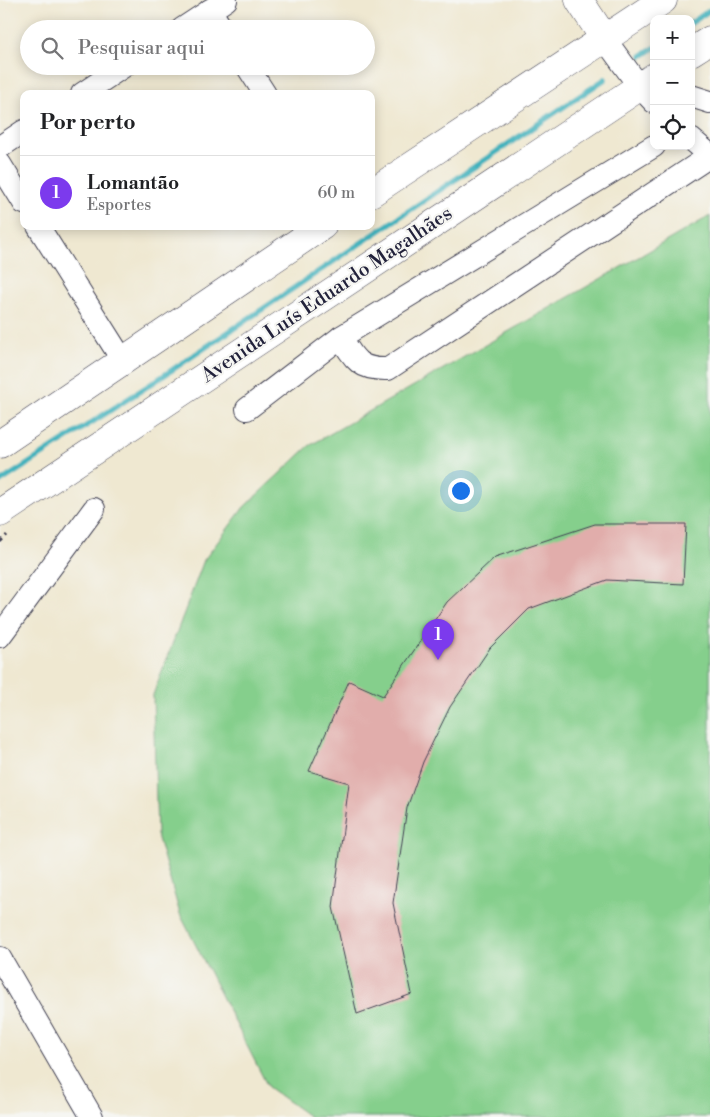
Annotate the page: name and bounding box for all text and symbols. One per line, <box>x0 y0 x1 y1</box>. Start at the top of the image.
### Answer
map controls <box>650 15 695 150</box>
button: + <box>650 15 695 60</box>
search box <box>20 20 375 75</box>
icon: search <box>38 34 66 62</box>
text: Pesquisar aqui <box>78 36 205 60</box>
button: − <box>650 60 695 105</box>
button: locate <box>650 105 695 150</box>
text: Por perto <box>40 110 136 136</box>
text: Lomantão <box>87 171 179 195</box>
text: 1 <box>52 183 60 203</box>
text: 60 m <box>317 183 355 203</box>
text: Esportes <box>87 195 151 215</box>
street label: Avenida Luís Eduardo Magalhães <box>196 201 457 389</box>
your location <box>448 478 474 504</box>
pin: 1 <box>422 619 454 660</box>

